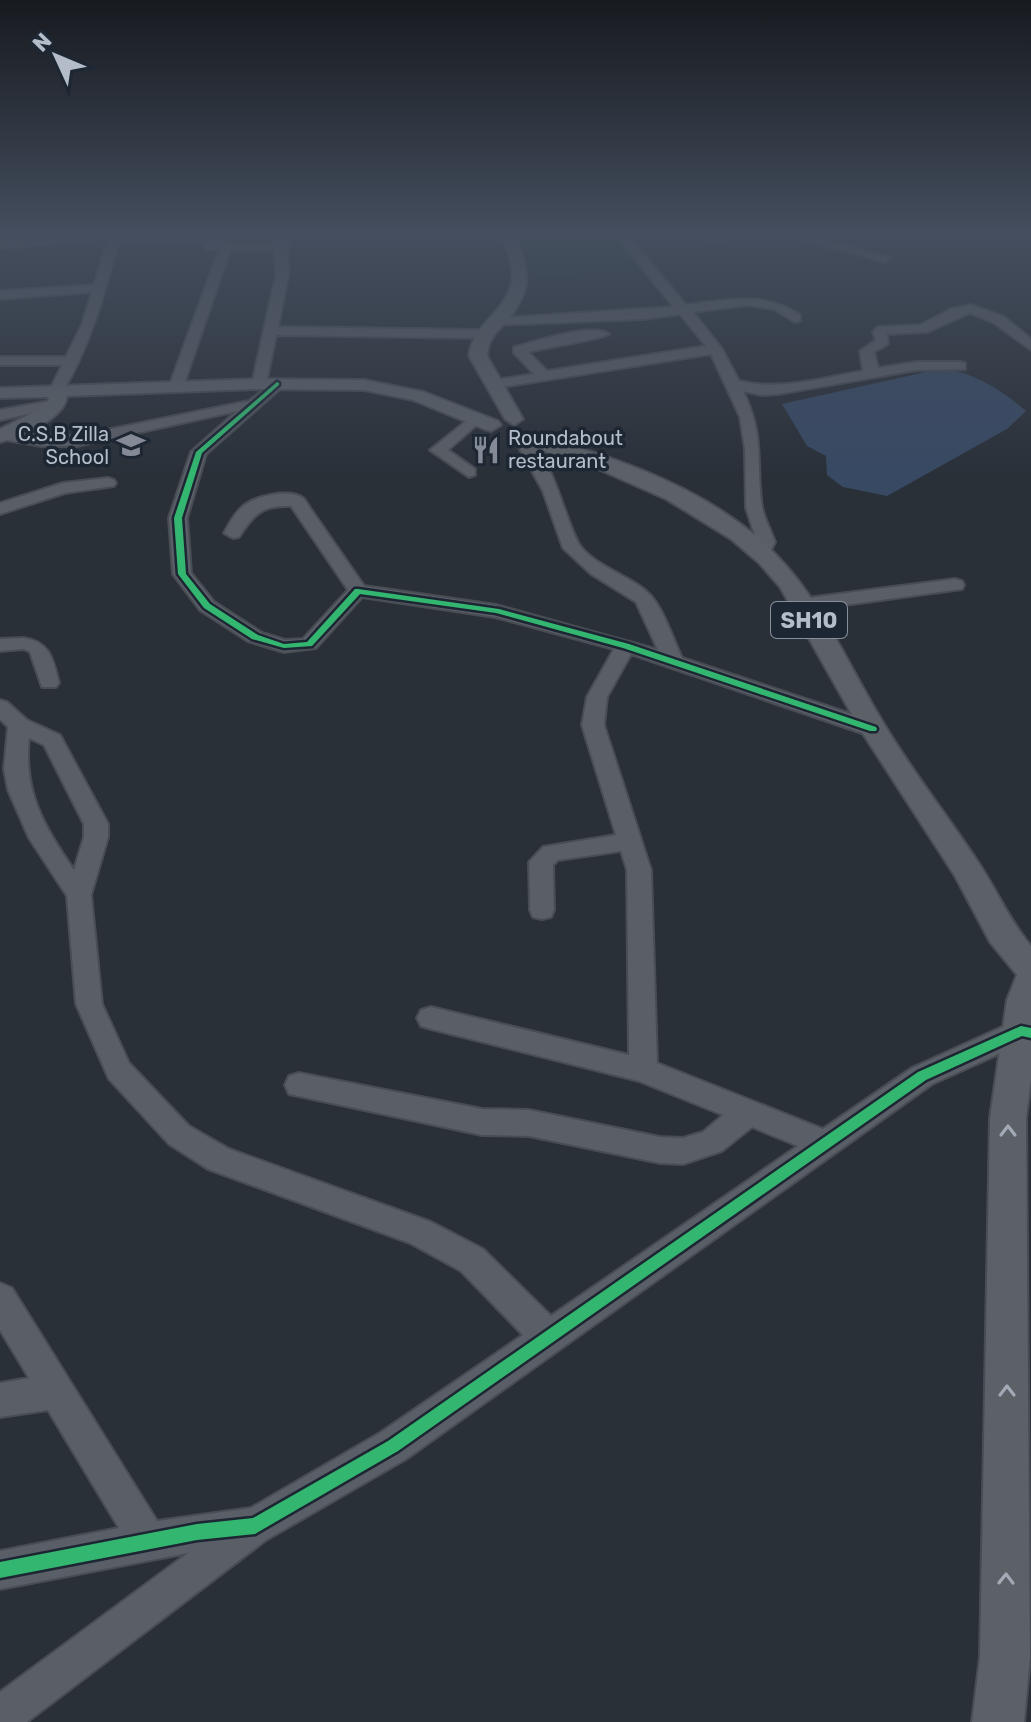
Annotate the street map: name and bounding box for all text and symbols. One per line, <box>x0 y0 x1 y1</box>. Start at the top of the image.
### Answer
north arrow <box>16 16 96 96</box>
text: N <box>27 27 57 58</box>
place label: C.S.B Zilla School <box>18 422 109 469</box>
place label: Roundabout restaurant <box>508 426 623 473</box>
school or university icon: C.S.B Zilla School <box>116 430 146 460</box>
restaurant icon: Roundabout restaurant <box>471 435 501 465</box>
road number: SH10 <box>771 602 847 638</box>
one-way arrow <box>999 1124 1017 1137</box>
one-way arrow <box>998 1384 1016 1397</box>
one-way arrow <box>997 1572 1015 1585</box>

